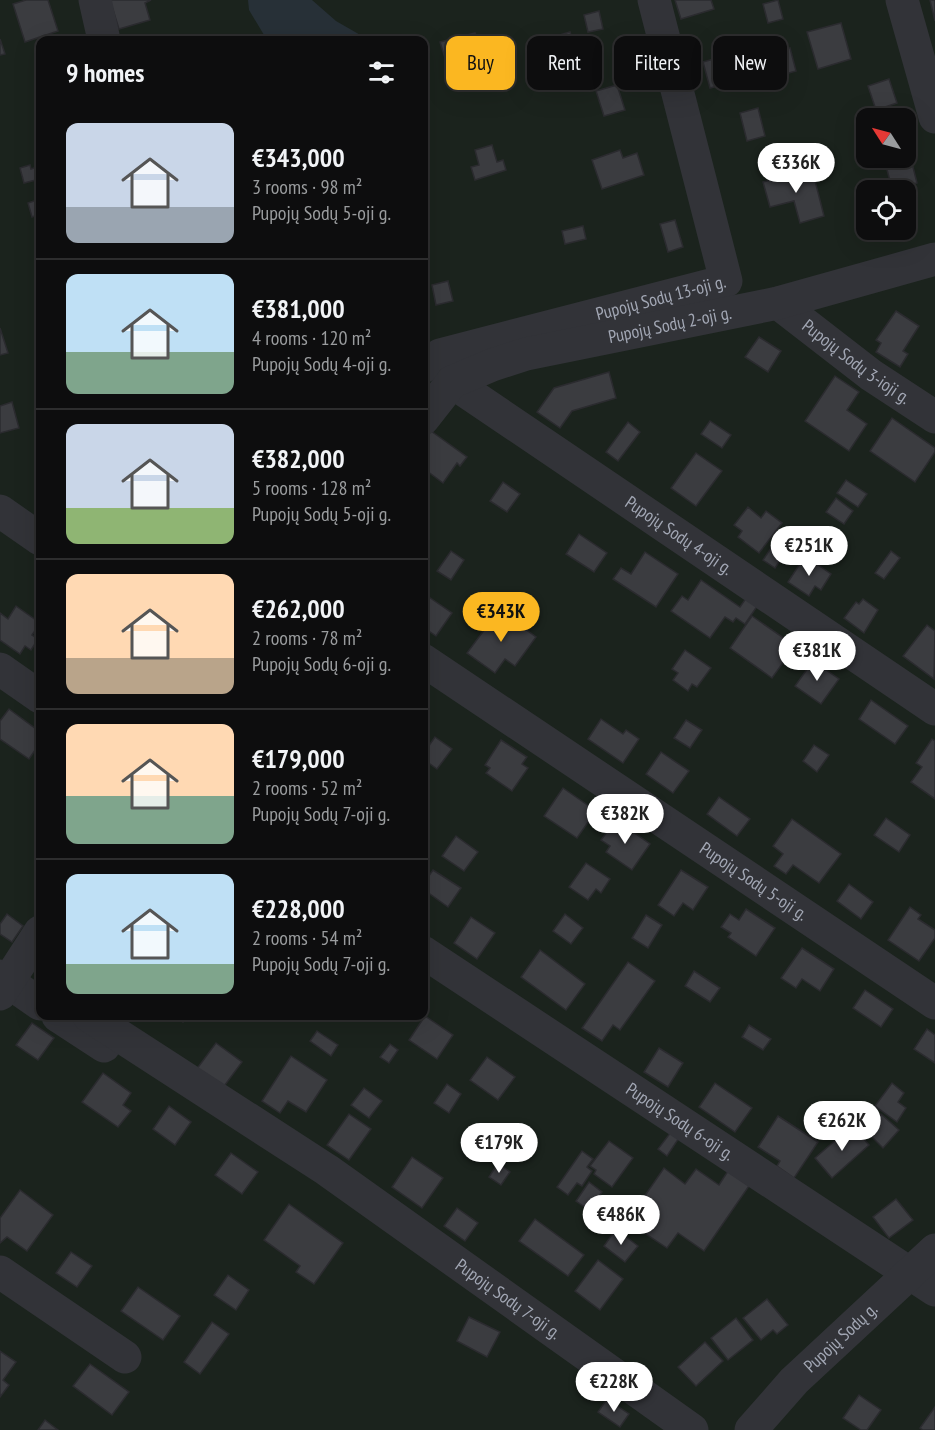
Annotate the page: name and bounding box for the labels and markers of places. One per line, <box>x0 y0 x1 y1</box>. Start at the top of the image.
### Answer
pin: €336K <box>754 143 838 194</box>
pin: €251K <box>767 526 851 577</box>
pin: €343K <box>459 592 543 643</box>
pin: €381K <box>775 631 859 682</box>
pin: €382K <box>583 794 667 845</box>
pin: €262K <box>800 1101 884 1152</box>
pin: €179K <box>457 1123 541 1174</box>
pin: €486K <box>579 1195 663 1246</box>
pin: €228K <box>572 1362 656 1413</box>

